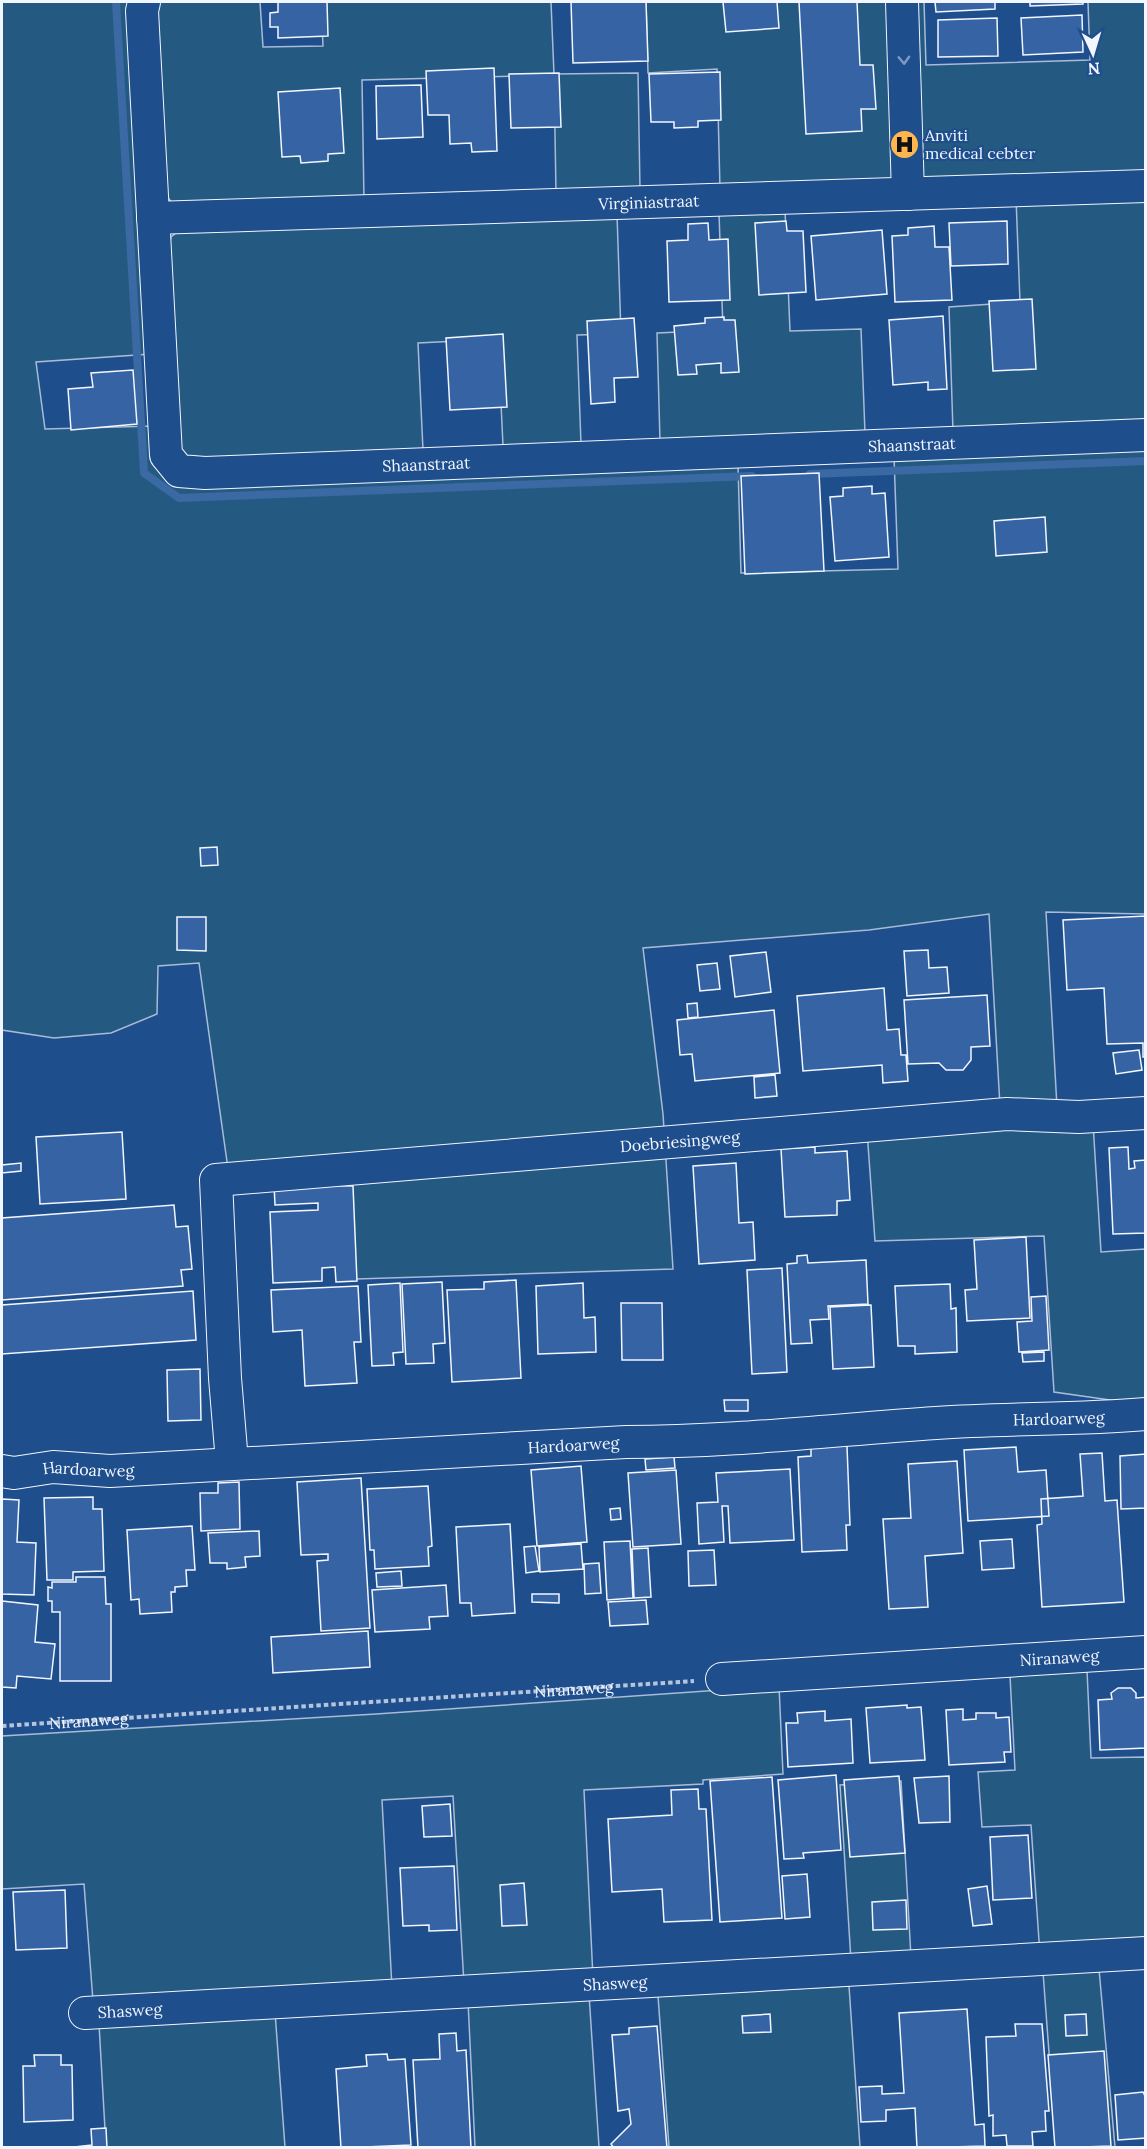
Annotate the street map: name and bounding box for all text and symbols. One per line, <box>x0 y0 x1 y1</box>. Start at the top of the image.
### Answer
north arrow <box>1063 24 1123 84</box>
one-way arrow <box>898 55 910 64</box>
text: N <box>1087 59 1101 79</box>
place label: Anviti medical cebter <box>924 125 1036 163</box>
hospital icon: Anviti medical cebter <box>888 128 920 160</box>
street label: Virginiastraat <box>597 190 700 214</box>
street label: Shaanstraat <box>867 433 957 456</box>
street label: Shaanstraat <box>382 452 471 476</box>
street label: Doebriesingweg <box>619 1126 742 1156</box>
street label: Hardoarweg <box>1012 1407 1106 1430</box>
street label: Hardoarweg <box>527 1432 621 1458</box>
street label: Hardoarweg <box>41 1457 136 1481</box>
street label: Niranaweg <box>1019 1645 1101 1670</box>
street label: Niranaweg <box>533 1676 615 1701</box>
street label: Niranaweg <box>48 1708 130 1733</box>
street label: Shasweg <box>582 1971 649 1995</box>
street label: Shasweg <box>97 1999 164 2022</box>

